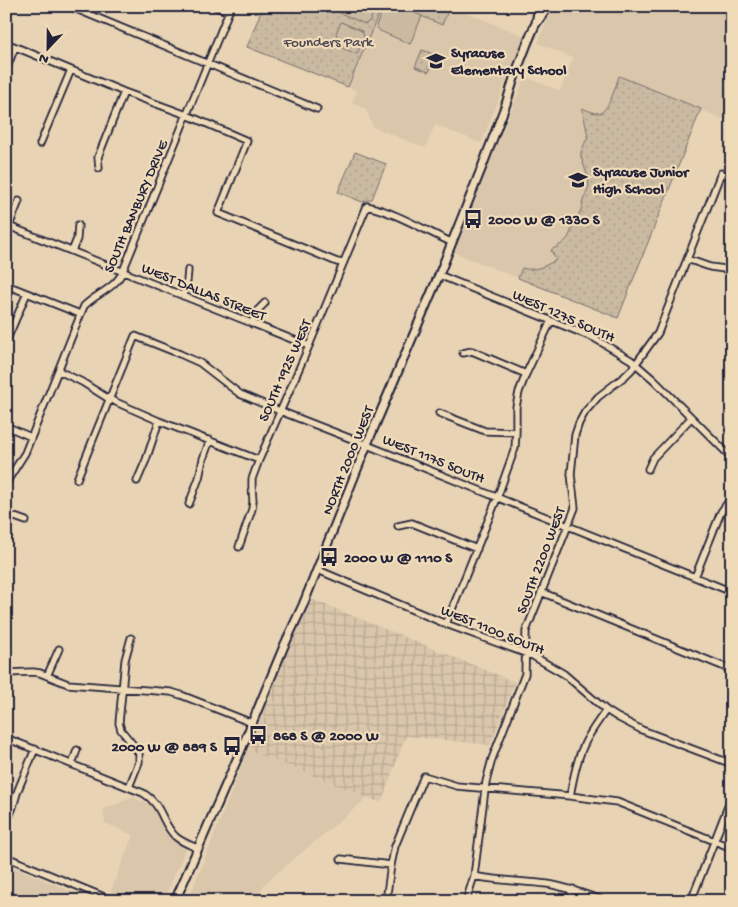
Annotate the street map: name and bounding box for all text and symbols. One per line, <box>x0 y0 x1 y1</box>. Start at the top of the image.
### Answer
north arrow <box>22 22 72 72</box>
park label: Founders Park <box>282 34 374 52</box>
place label: Syracuse Elementary School <box>451 45 567 80</box>
text: N <box>37 48 51 67</box>
school or university icon: Syracuse Elementary School <box>425 50 447 72</box>
street label: SOUTH BANBURY DRIVE <box>101 137 173 276</box>
place label: Syracuse Junior High School <box>593 164 690 199</box>
school or university icon: Syracuse Junior High School <box>567 169 589 191</box>
bus stop icon: 2000 W @ 1330 S <box>462 208 484 230</box>
place label: 2000 W @ 1330 S <box>488 212 601 230</box>
street label: WEST DALLAS STREET <box>138 260 269 326</box>
street label: WEST 1275 SOUTH <box>509 286 617 348</box>
street label: SOUTH 1925 WEST <box>255 316 317 425</box>
street label: NORTH 2000 WEST <box>319 403 379 518</box>
street label: WEST 1175 SOUTH <box>379 431 487 489</box>
street label: SOUTH 2200 WEST <box>513 504 571 617</box>
bus stop icon: 2000 W @ 1110 S <box>318 546 340 568</box>
place label: 2000 W @ 1110 S <box>344 550 453 568</box>
street label: WEST 1100 SOUTH <box>438 602 547 660</box>
bus stop icon: 868 S @ 2000 W <box>247 724 269 746</box>
place label: 868 S @ 2000 W <box>273 728 379 746</box>
bus stop icon: 2000 W @ 889 S <box>221 735 243 757</box>
place label: 2000 W @ 889 S <box>111 739 218 757</box>

